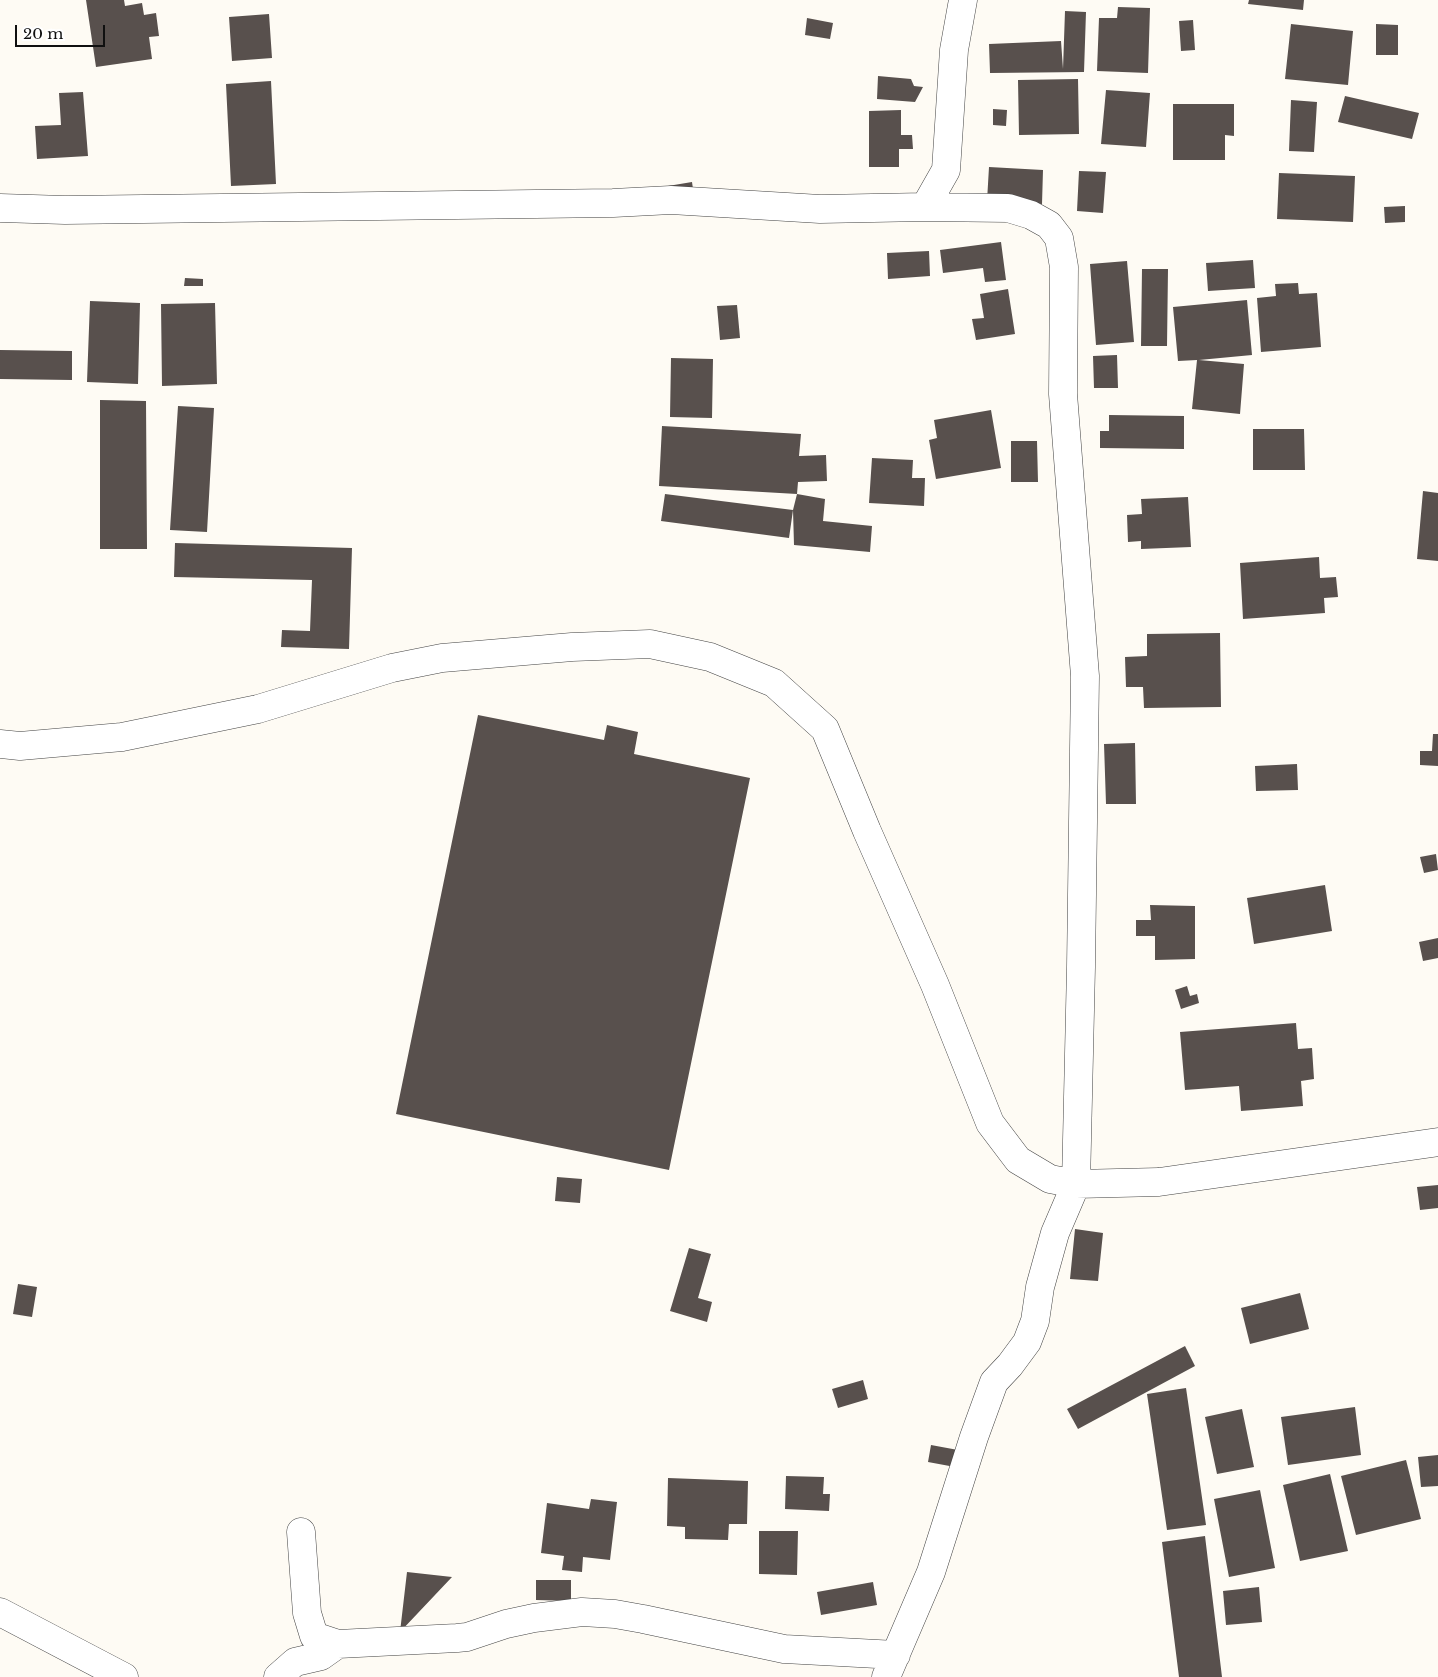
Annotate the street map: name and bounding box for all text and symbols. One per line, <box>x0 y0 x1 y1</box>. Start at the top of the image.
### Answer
scale bar <box>18 15 108 47</box>
text: 20 m <box>23 24 63 43</box>

